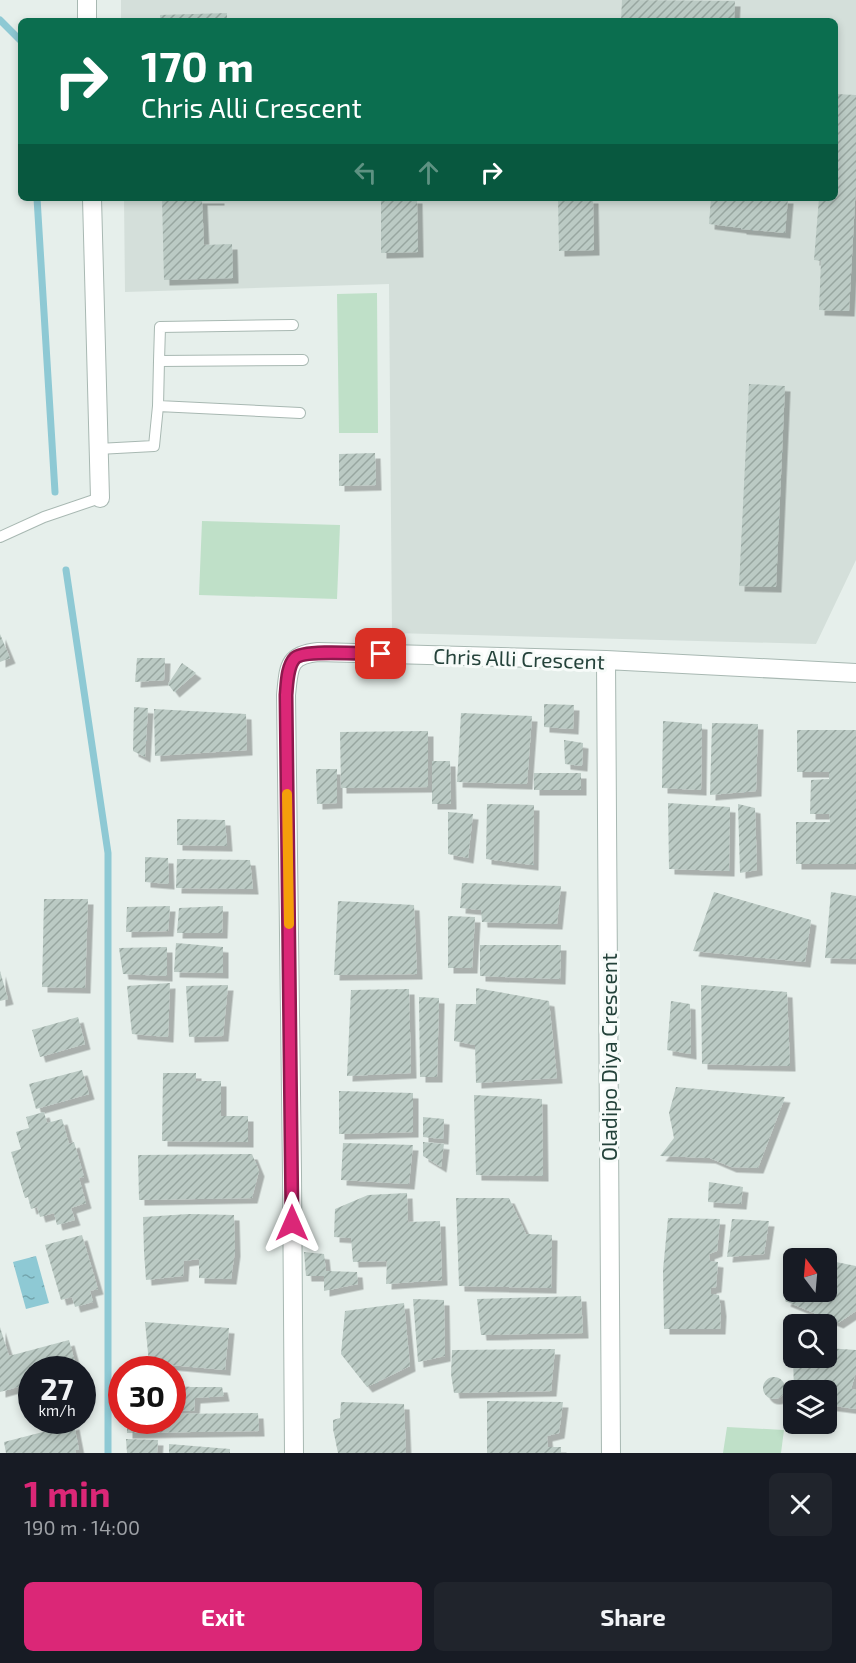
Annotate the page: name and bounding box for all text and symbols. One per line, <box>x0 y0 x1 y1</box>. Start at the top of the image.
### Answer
text: 170 m <box>141 40 254 90</box>
icon: right <box>42 42 120 120</box>
text: Chris Alli Crescent <box>141 91 362 123</box>
icon: left <box>349 156 382 189</box>
icon: ahead <box>412 156 445 189</box>
icon: right <box>475 156 508 189</box>
pin <box>355 628 406 679</box>
icon: arrive <box>364 637 397 670</box>
street label: Chris Alli Crescent <box>433 643 605 673</box>
street label: Oladipo Diya Crescent <box>596 953 621 1161</box>
position arrow <box>260 1191 324 1255</box>
north arrow <box>783 1248 837 1302</box>
map controls <box>783 1248 837 1434</box>
button: search <box>783 1314 837 1368</box>
speed limit sign: 30 <box>108 1356 186 1434</box>
text: 27 <box>40 1370 74 1406</box>
button: layers <box>783 1380 837 1434</box>
text: km/h <box>38 1401 76 1419</box>
text: 1 min <box>24 1471 111 1514</box>
button: close <box>769 1473 832 1536</box>
text: 190 m · 14:00 <box>24 1515 140 1539</box>
button: Exit <box>24 1582 422 1651</box>
button: Share <box>434 1582 832 1651</box>

